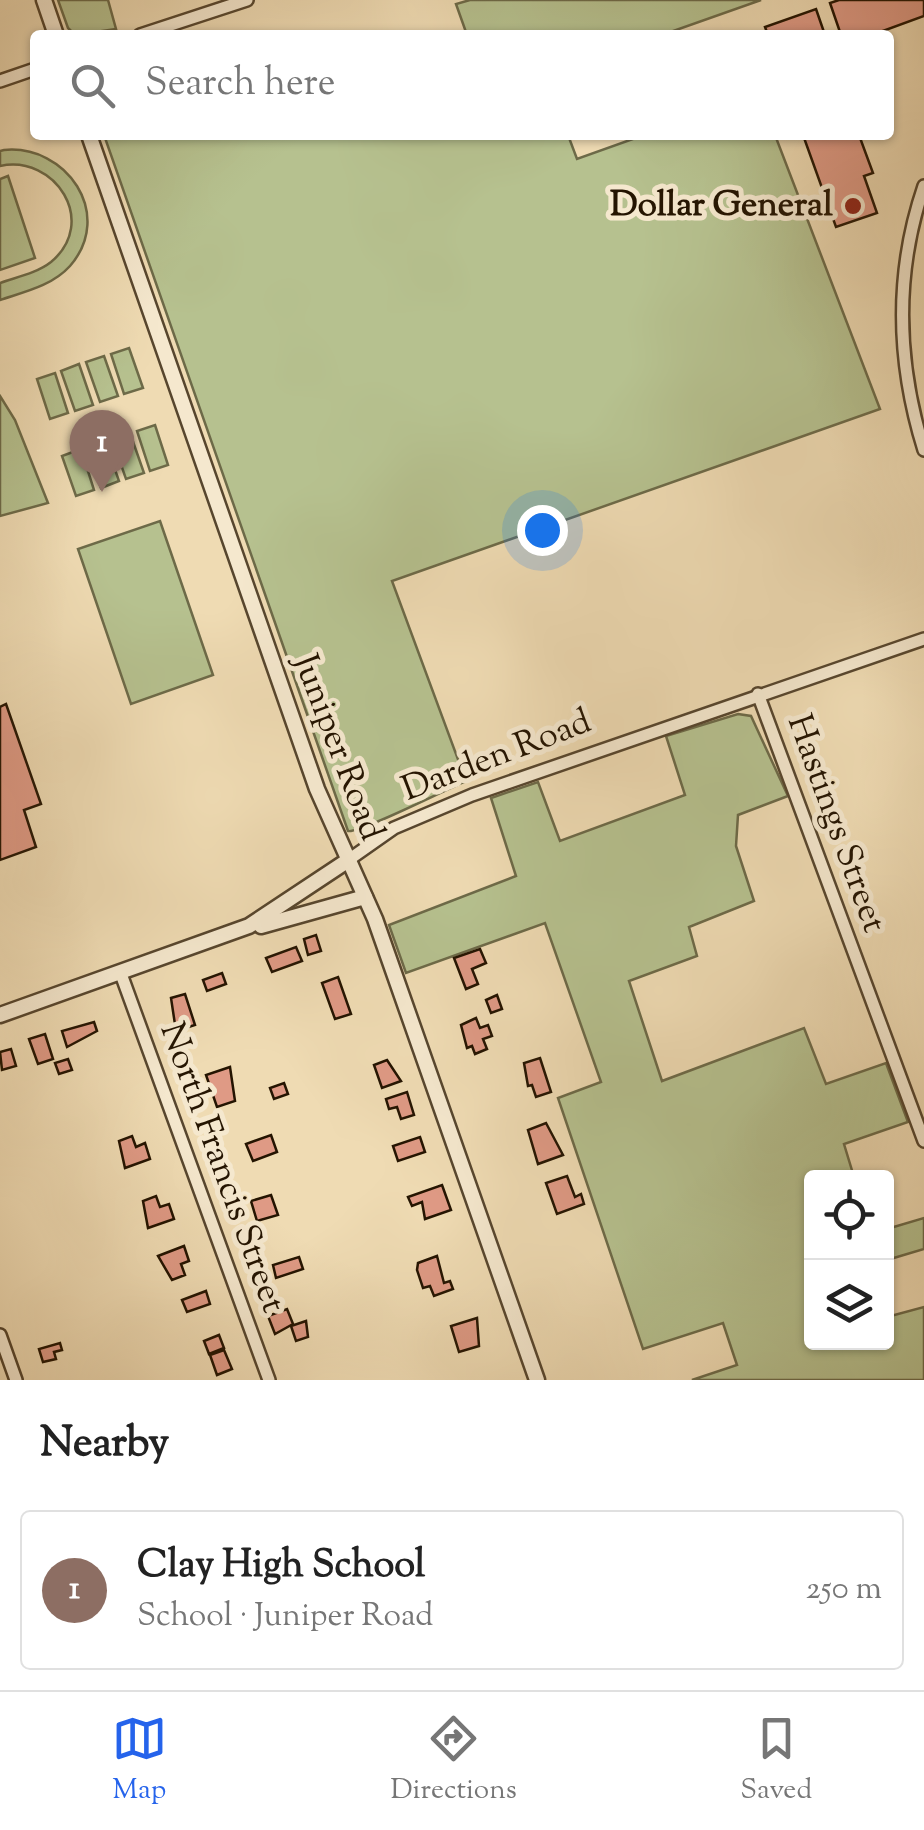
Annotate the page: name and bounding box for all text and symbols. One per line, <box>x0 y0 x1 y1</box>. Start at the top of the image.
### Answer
search box <box>30 30 894 140</box>
icon: search <box>65 58 120 113</box>
text: Search here <box>145 58 336 112</box>
place label: Dollar General <box>610 181 833 232</box>
marker: Dollar General <box>842 195 864 217</box>
pin: 1 <box>70 410 134 492</box>
your location <box>517 505 568 556</box>
street label: Juniper Road <box>277 646 396 849</box>
street label: Darden Road <box>395 697 599 816</box>
street label: Hastings Street <box>772 708 898 940</box>
street label: North Francis Street <box>145 1016 297 1320</box>
map controls <box>804 1170 894 1350</box>
button: locate <box>804 1170 894 1260</box>
button: layers <box>804 1260 894 1350</box>
text: Nearby <box>40 1415 169 1475</box>
text: Clay High School <box>137 1540 425 1594</box>
text: 1 <box>69 1567 80 1613</box>
text: 250 m <box>806 1567 882 1613</box>
text: School · Juniper Road <box>137 1594 433 1640</box>
tab: Map <box>112 1711 167 1811</box>
tab: Directions <box>390 1711 517 1811</box>
tab: Saved <box>740 1711 812 1811</box>

